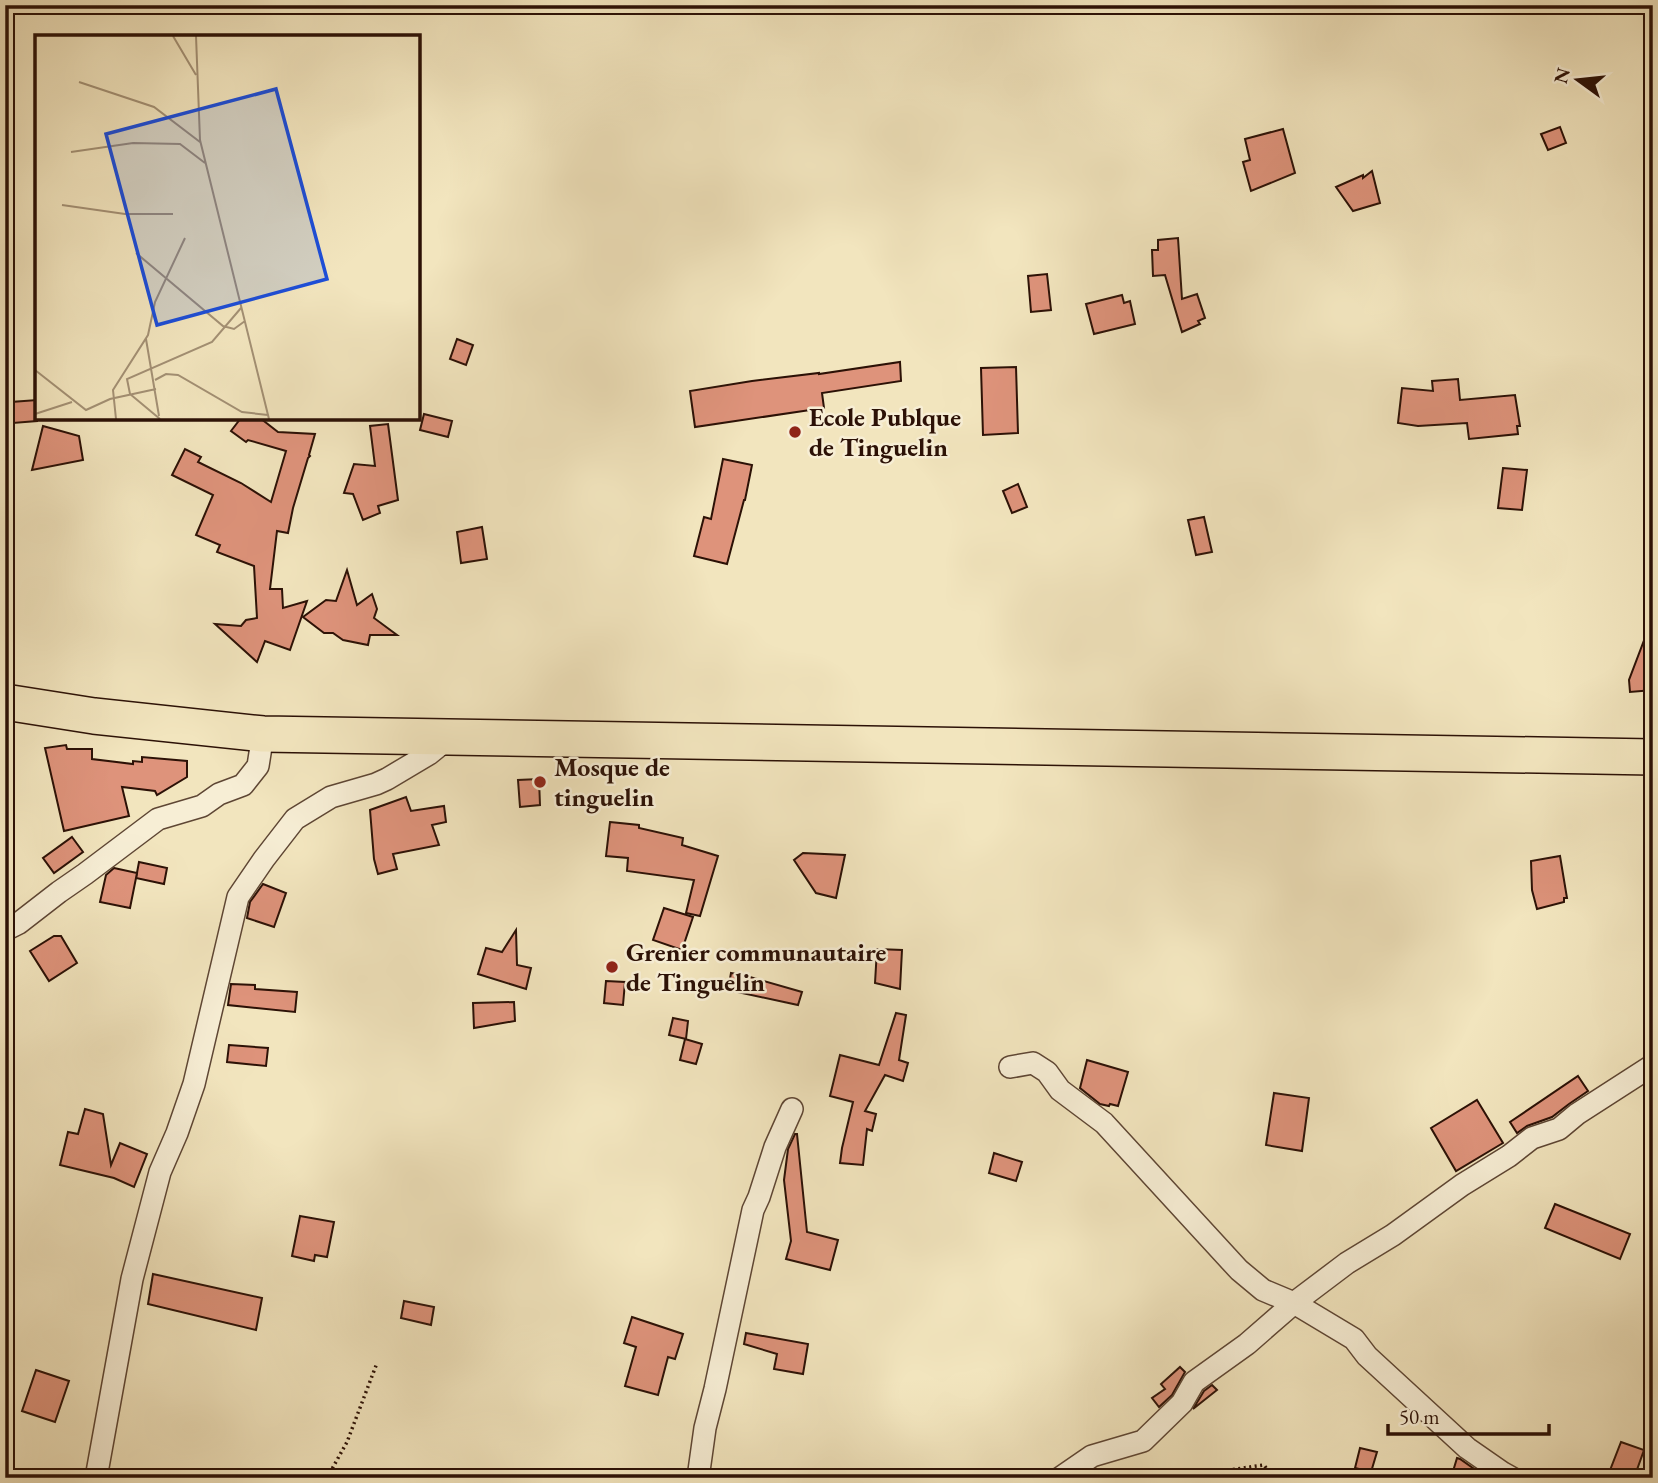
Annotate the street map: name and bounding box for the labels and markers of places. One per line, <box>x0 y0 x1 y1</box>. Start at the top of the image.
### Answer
place label: Ecole Publque de Tinguelin <box>809 400 961 464</box>
marker: Ecole Publque de Tinguelin <box>787 424 803 440</box>
place label: Mosque de tinguelin <box>554 750 670 814</box>
marker: Mosque de tinguelin <box>532 774 548 790</box>
place label: Grenier communautaire de Tinguelin <box>626 935 886 999</box>
marker: Grenier communautaire de Tinguelin <box>604 959 620 975</box>

